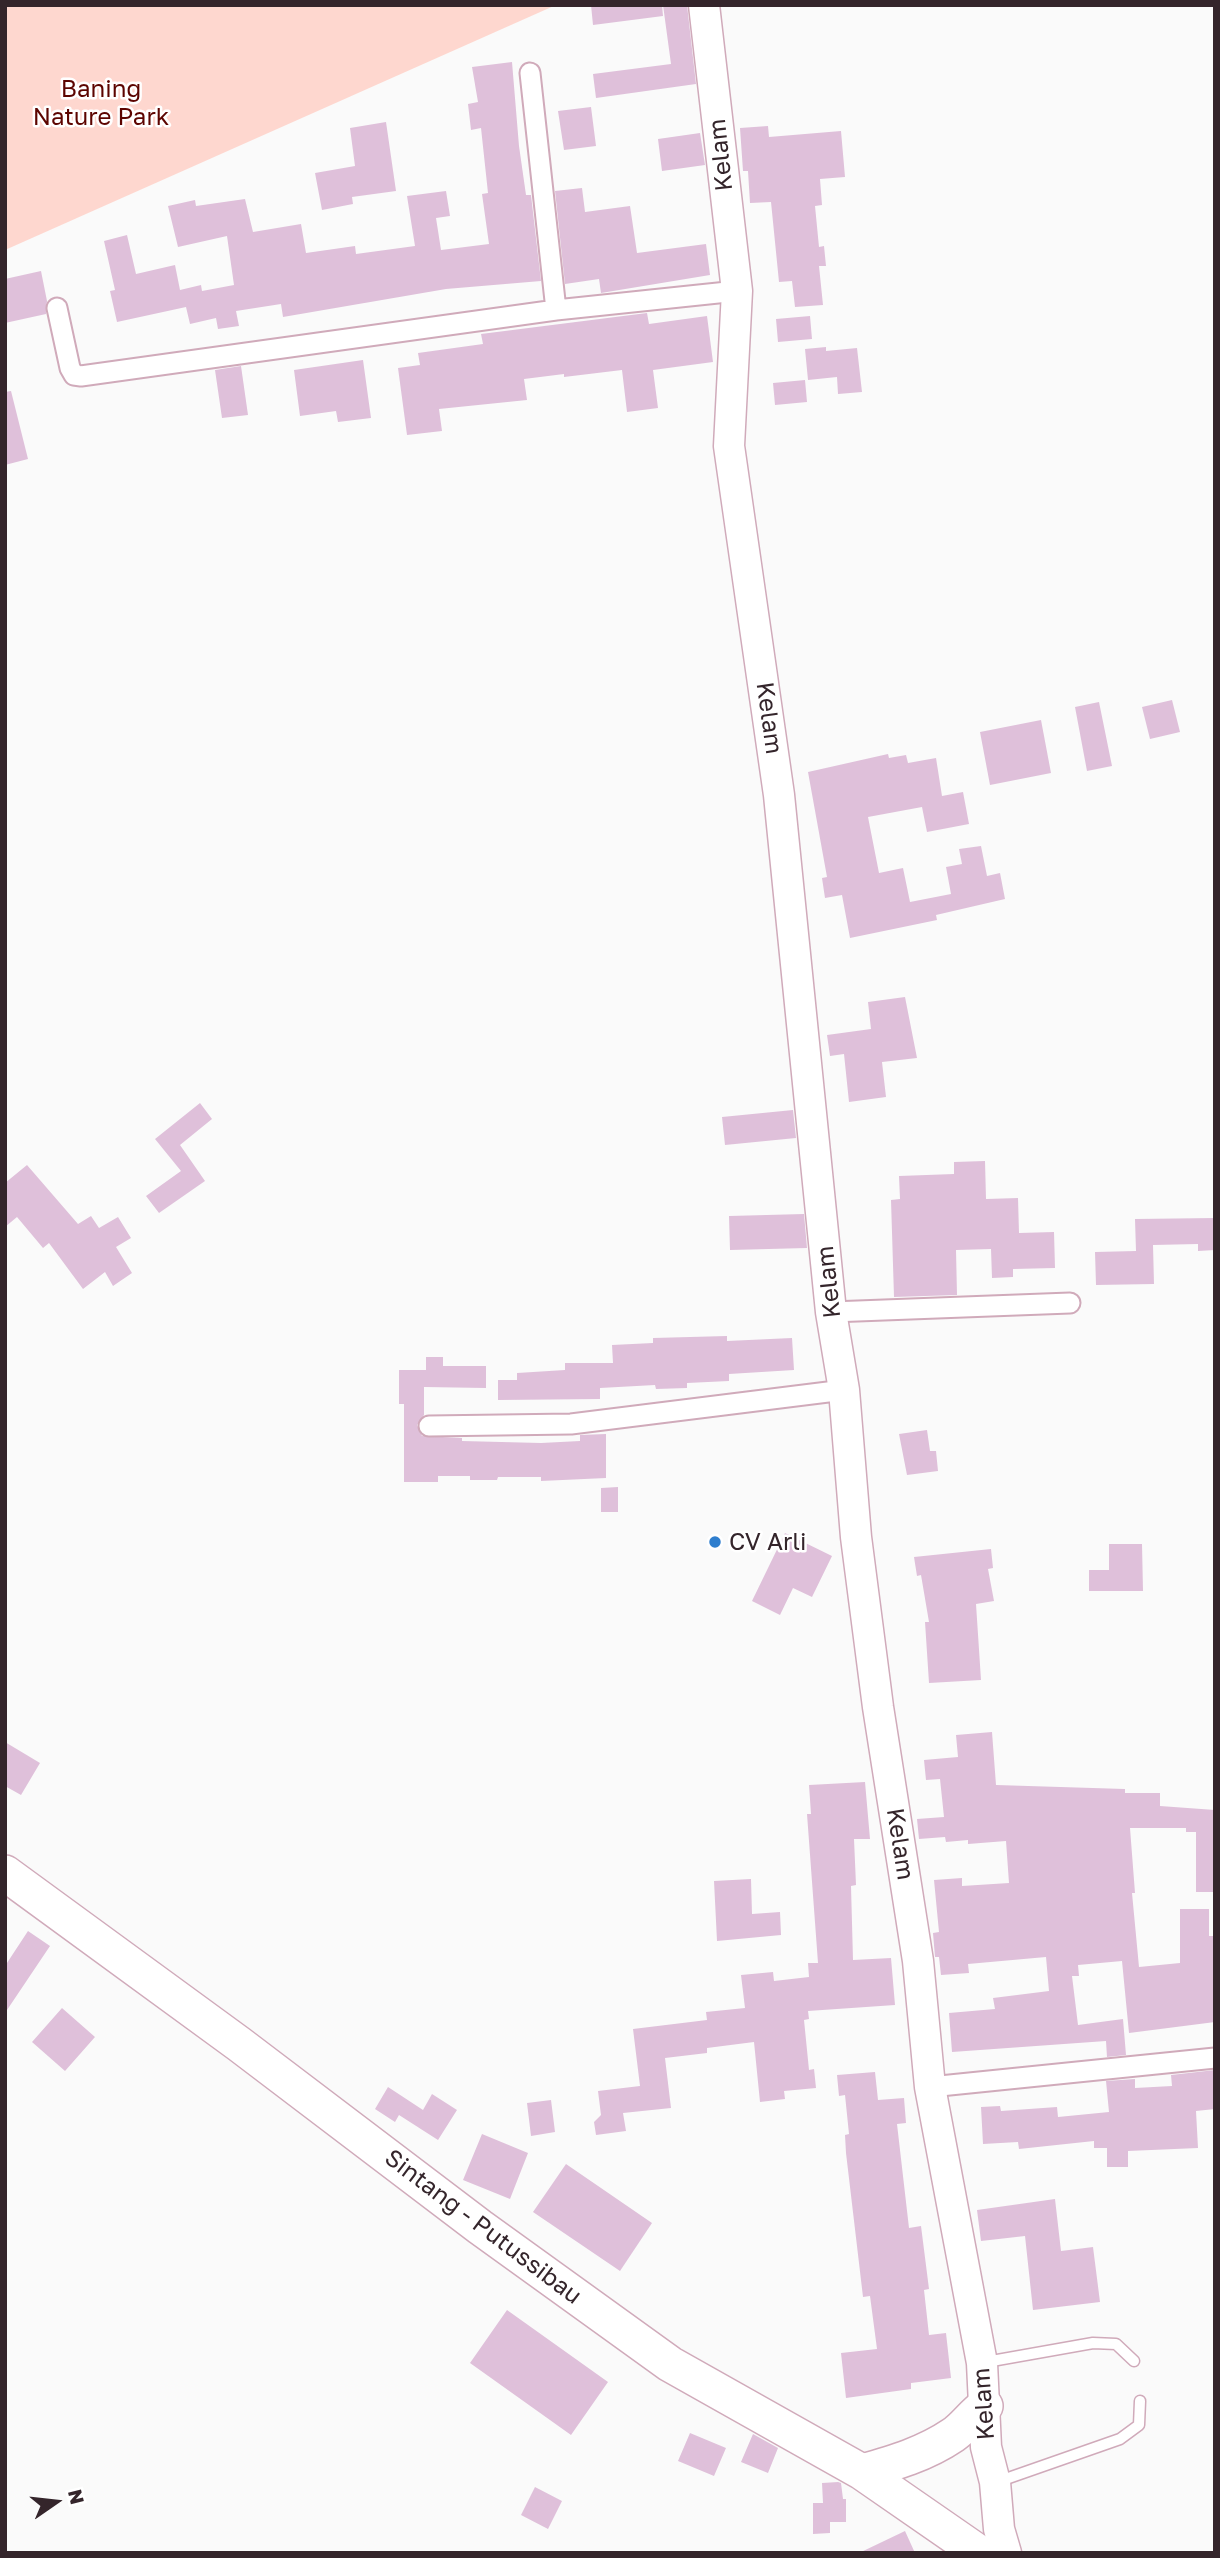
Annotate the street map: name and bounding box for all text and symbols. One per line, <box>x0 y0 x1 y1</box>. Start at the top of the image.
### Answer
park label: Baning Nature Park <box>33 75 169 131</box>
street label: Kelam <box>703 117 739 193</box>
street label: Kelam <box>750 680 788 756</box>
street label: Kelam <box>811 1244 847 1320</box>
place label: CV Arli <box>729 1528 806 1556</box>
marker: CV Arli <box>707 1534 723 1550</box>
street label: Kelam <box>880 1806 920 1882</box>
street label: Sintang - Putussibau <box>379 2144 587 2310</box>
street label: Kelam <box>967 2367 1001 2441</box>
north arrow <box>21 2467 91 2537</box>
text: N <box>64 2487 90 2507</box>

